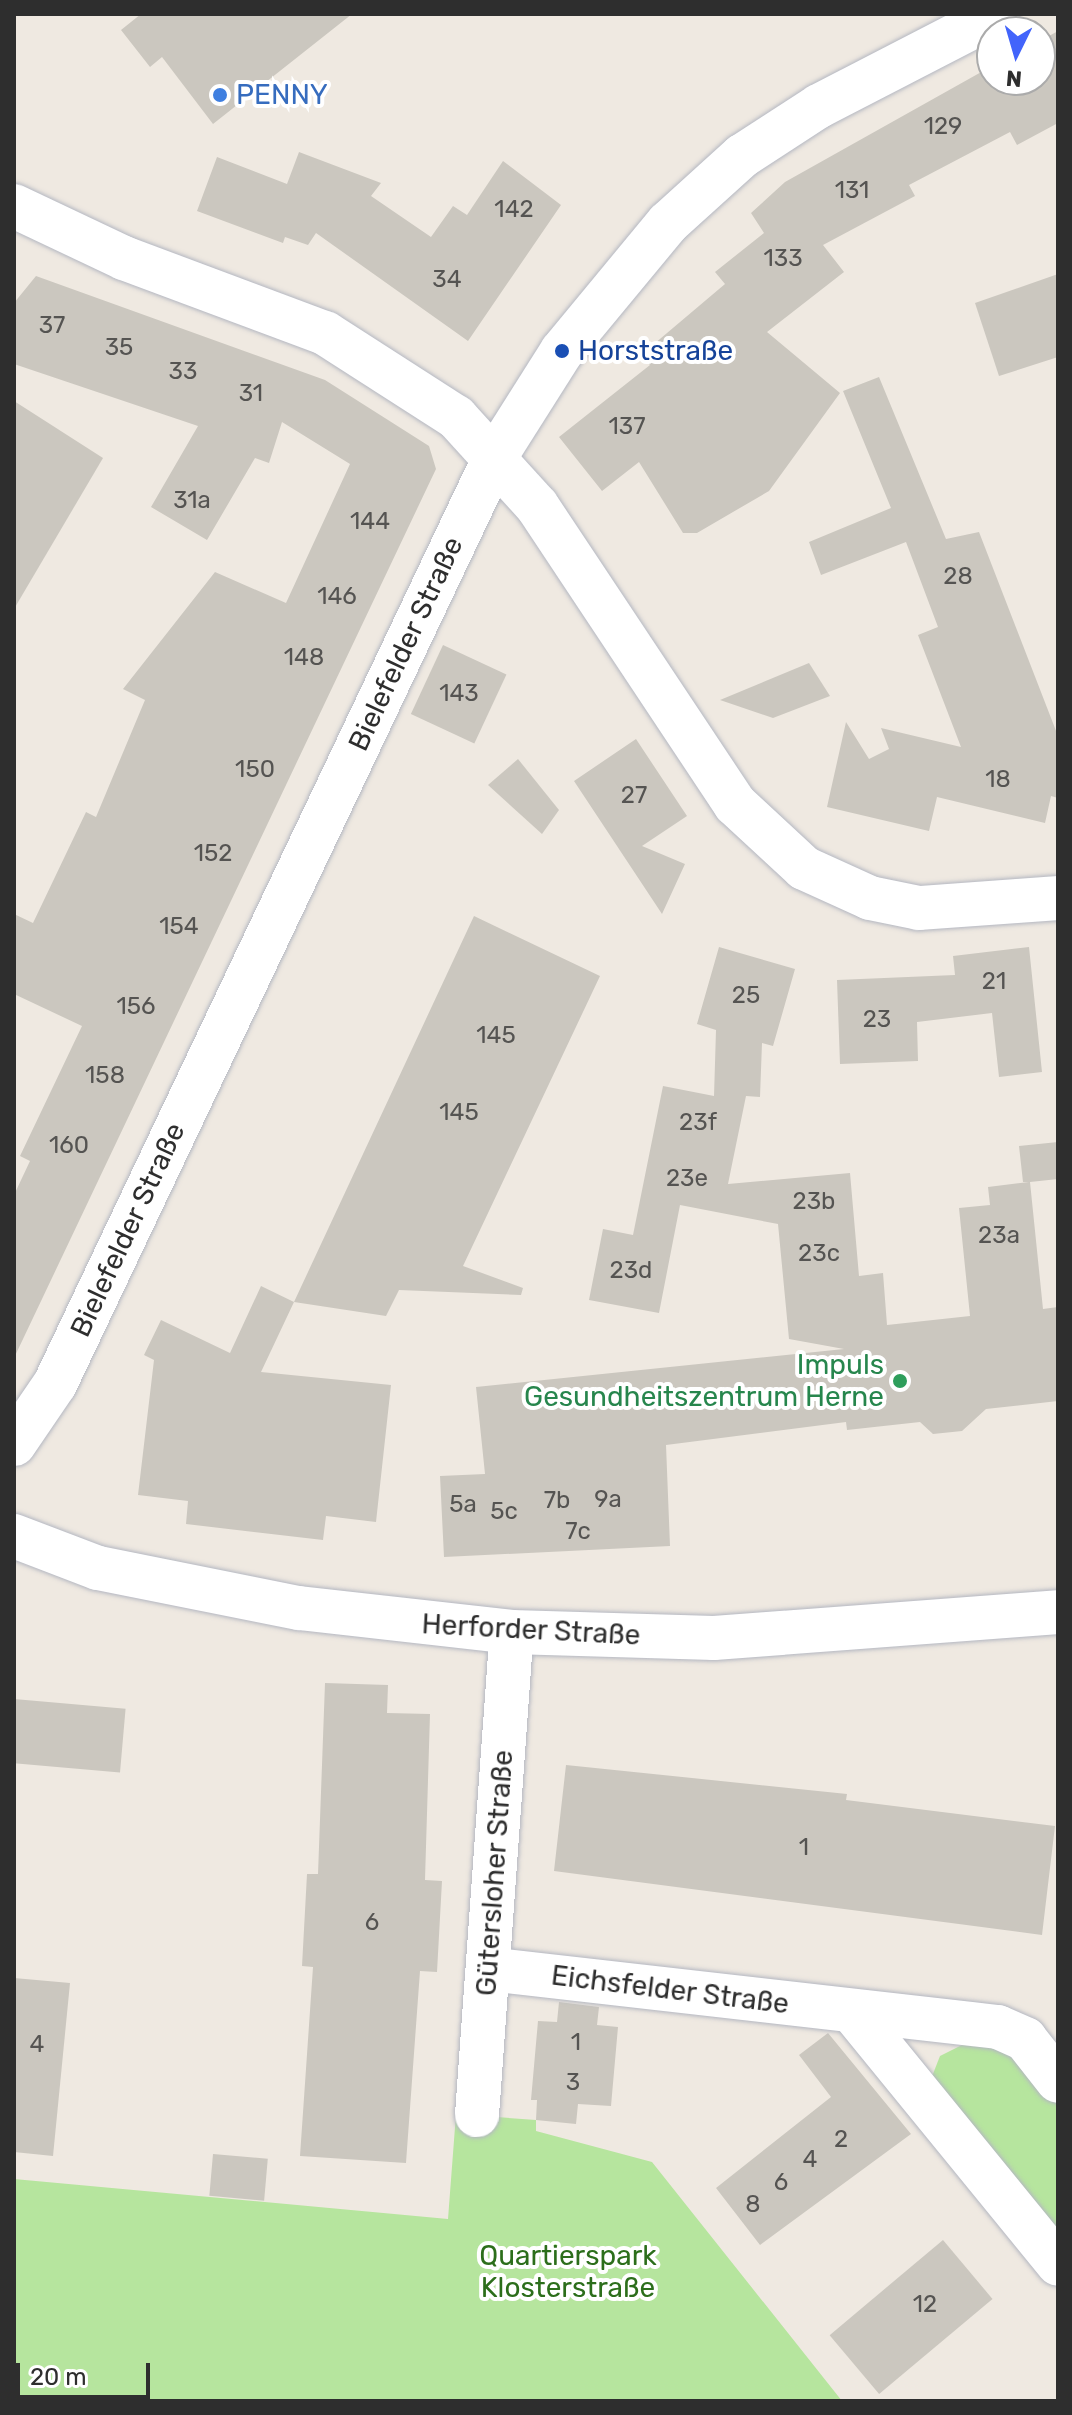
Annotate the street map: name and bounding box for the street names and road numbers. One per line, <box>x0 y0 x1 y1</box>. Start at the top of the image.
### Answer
street label: Bielefelder Straße <box>342 531 470 757</box>
street label: Bielefelder Straße <box>64 1117 192 1343</box>
street label: Herforder Straße <box>421 1607 641 1653</box>
street label: Gütersloher Straße <box>470 1749 520 1997</box>
street label: Eichsfelder Straße <box>549 1959 791 2021</box>

